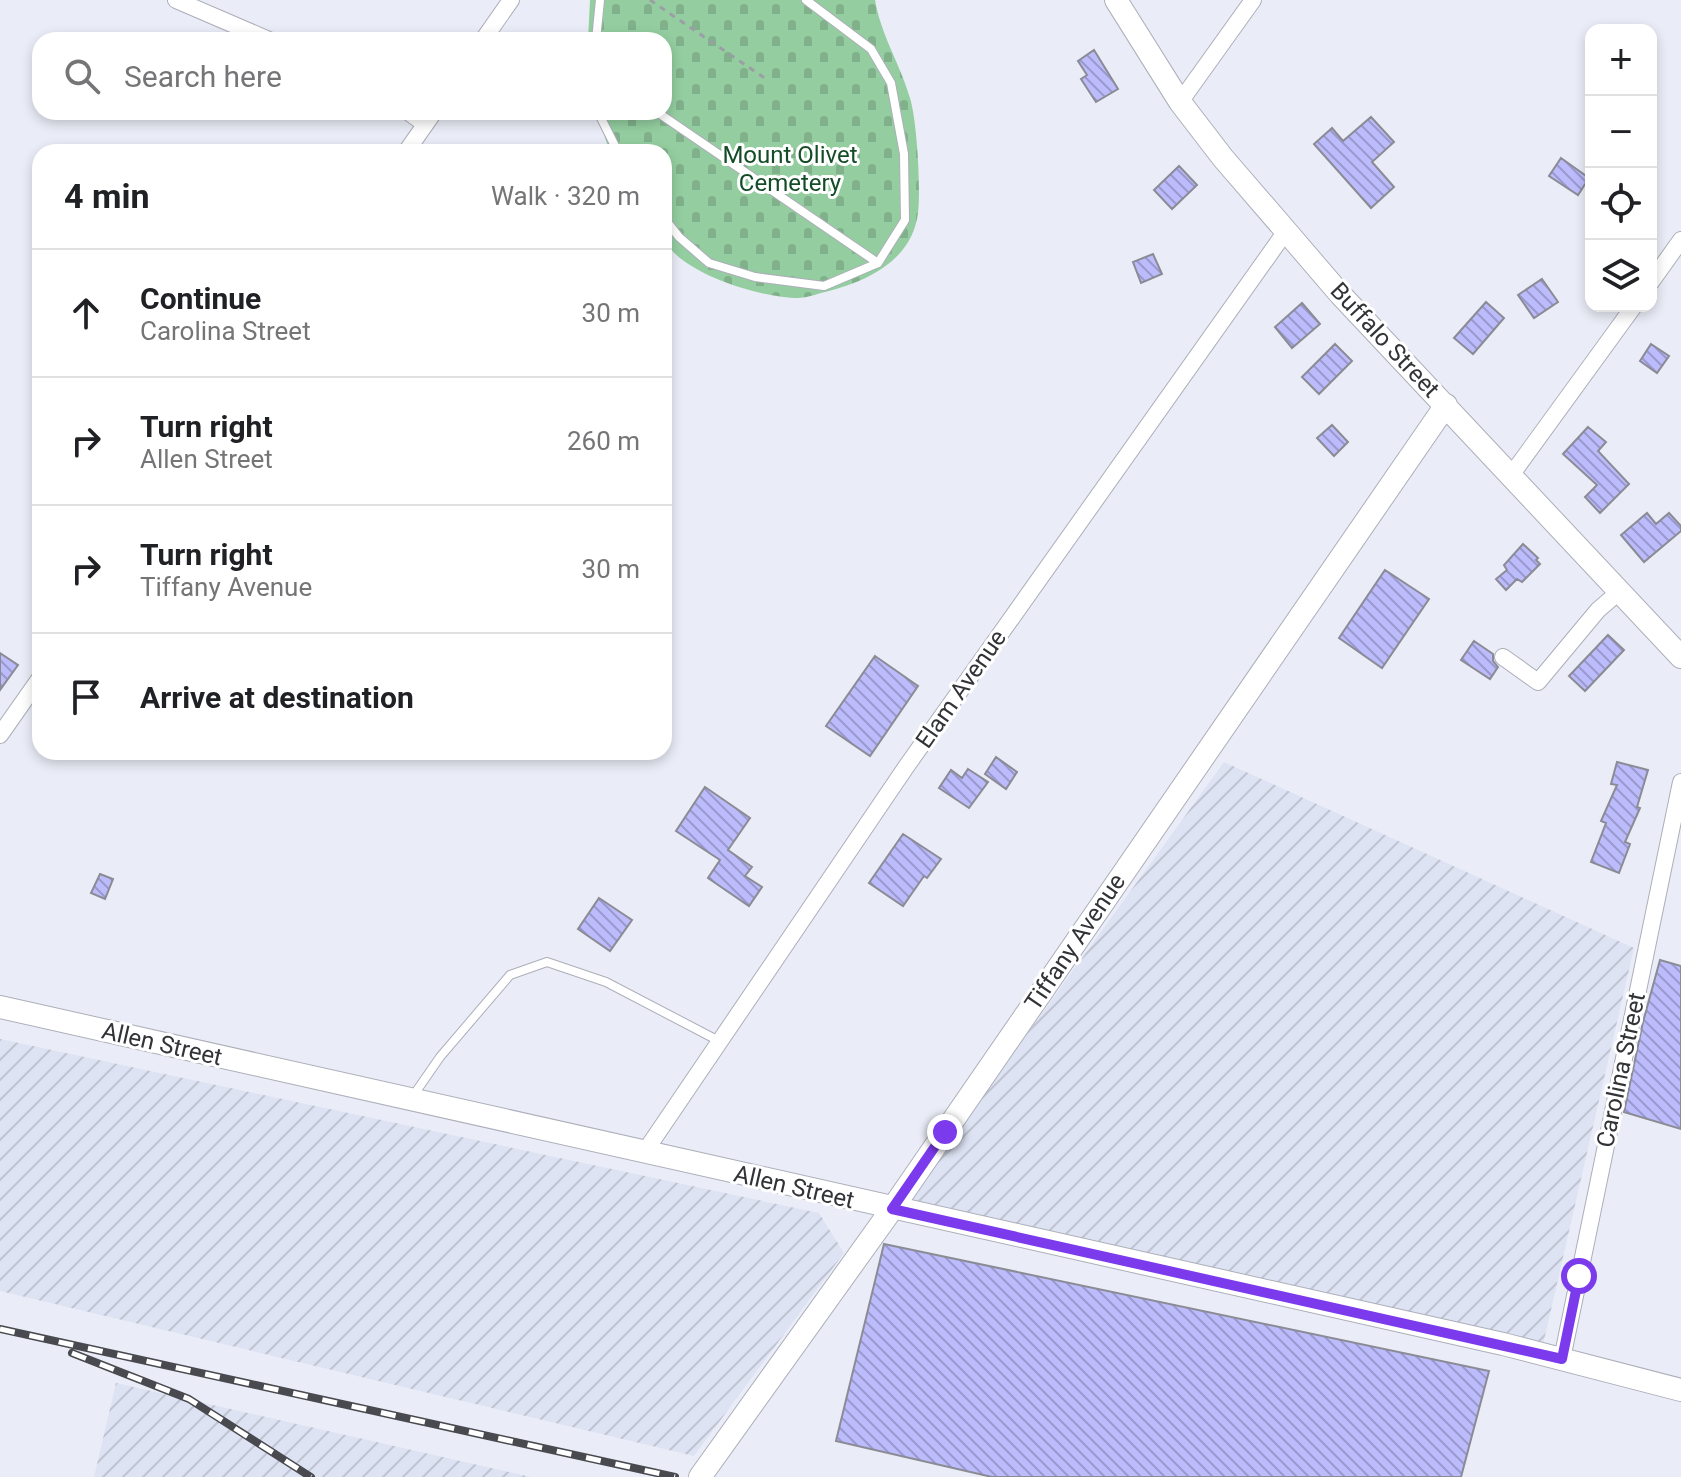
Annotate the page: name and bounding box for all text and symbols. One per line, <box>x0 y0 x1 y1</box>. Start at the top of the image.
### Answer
map controls <box>1585 24 1657 312</box>
button: + <box>1585 24 1657 96</box>
search box <box>32 32 672 120</box>
icon: search <box>60 54 104 98</box>
text: Search here <box>124 59 282 94</box>
button: − <box>1585 96 1657 168</box>
park label: Mount Olivet Cemetery <box>722 141 858 197</box>
button: locate <box>1585 168 1657 240</box>
text: 4 min <box>64 176 149 216</box>
text: Walk · 320 m <box>491 181 640 211</box>
button: layers <box>1585 240 1657 312</box>
street label: Buffalo Street <box>1325 277 1445 403</box>
text: Continue <box>140 281 261 316</box>
icon: ahead <box>64 291 108 335</box>
text: 30 m <box>582 298 640 328</box>
text: Carolina Street <box>140 316 311 346</box>
text: Turn right <box>140 409 273 444</box>
icon: right <box>64 419 108 463</box>
text: 260 m <box>567 426 640 456</box>
text: Allen Street <box>140 444 273 474</box>
text: Turn right <box>140 537 273 572</box>
icon: right <box>64 547 108 591</box>
text: 30 m <box>582 554 640 584</box>
text: Tiffany Avenue <box>140 572 312 602</box>
street label: Elam Avenue <box>910 624 1012 754</box>
icon: arrive <box>64 675 108 719</box>
text: Arrive at destination <box>140 680 414 715</box>
street label: Tiffany Avenue <box>1019 868 1131 1016</box>
street label: Carolina Street <box>1591 990 1651 1150</box>
street label: Allen Street <box>99 1017 225 1071</box>
route end <box>927 1114 963 1150</box>
street label: Allen Street <box>731 1160 857 1214</box>
route start <box>1561 1258 1597 1294</box>

